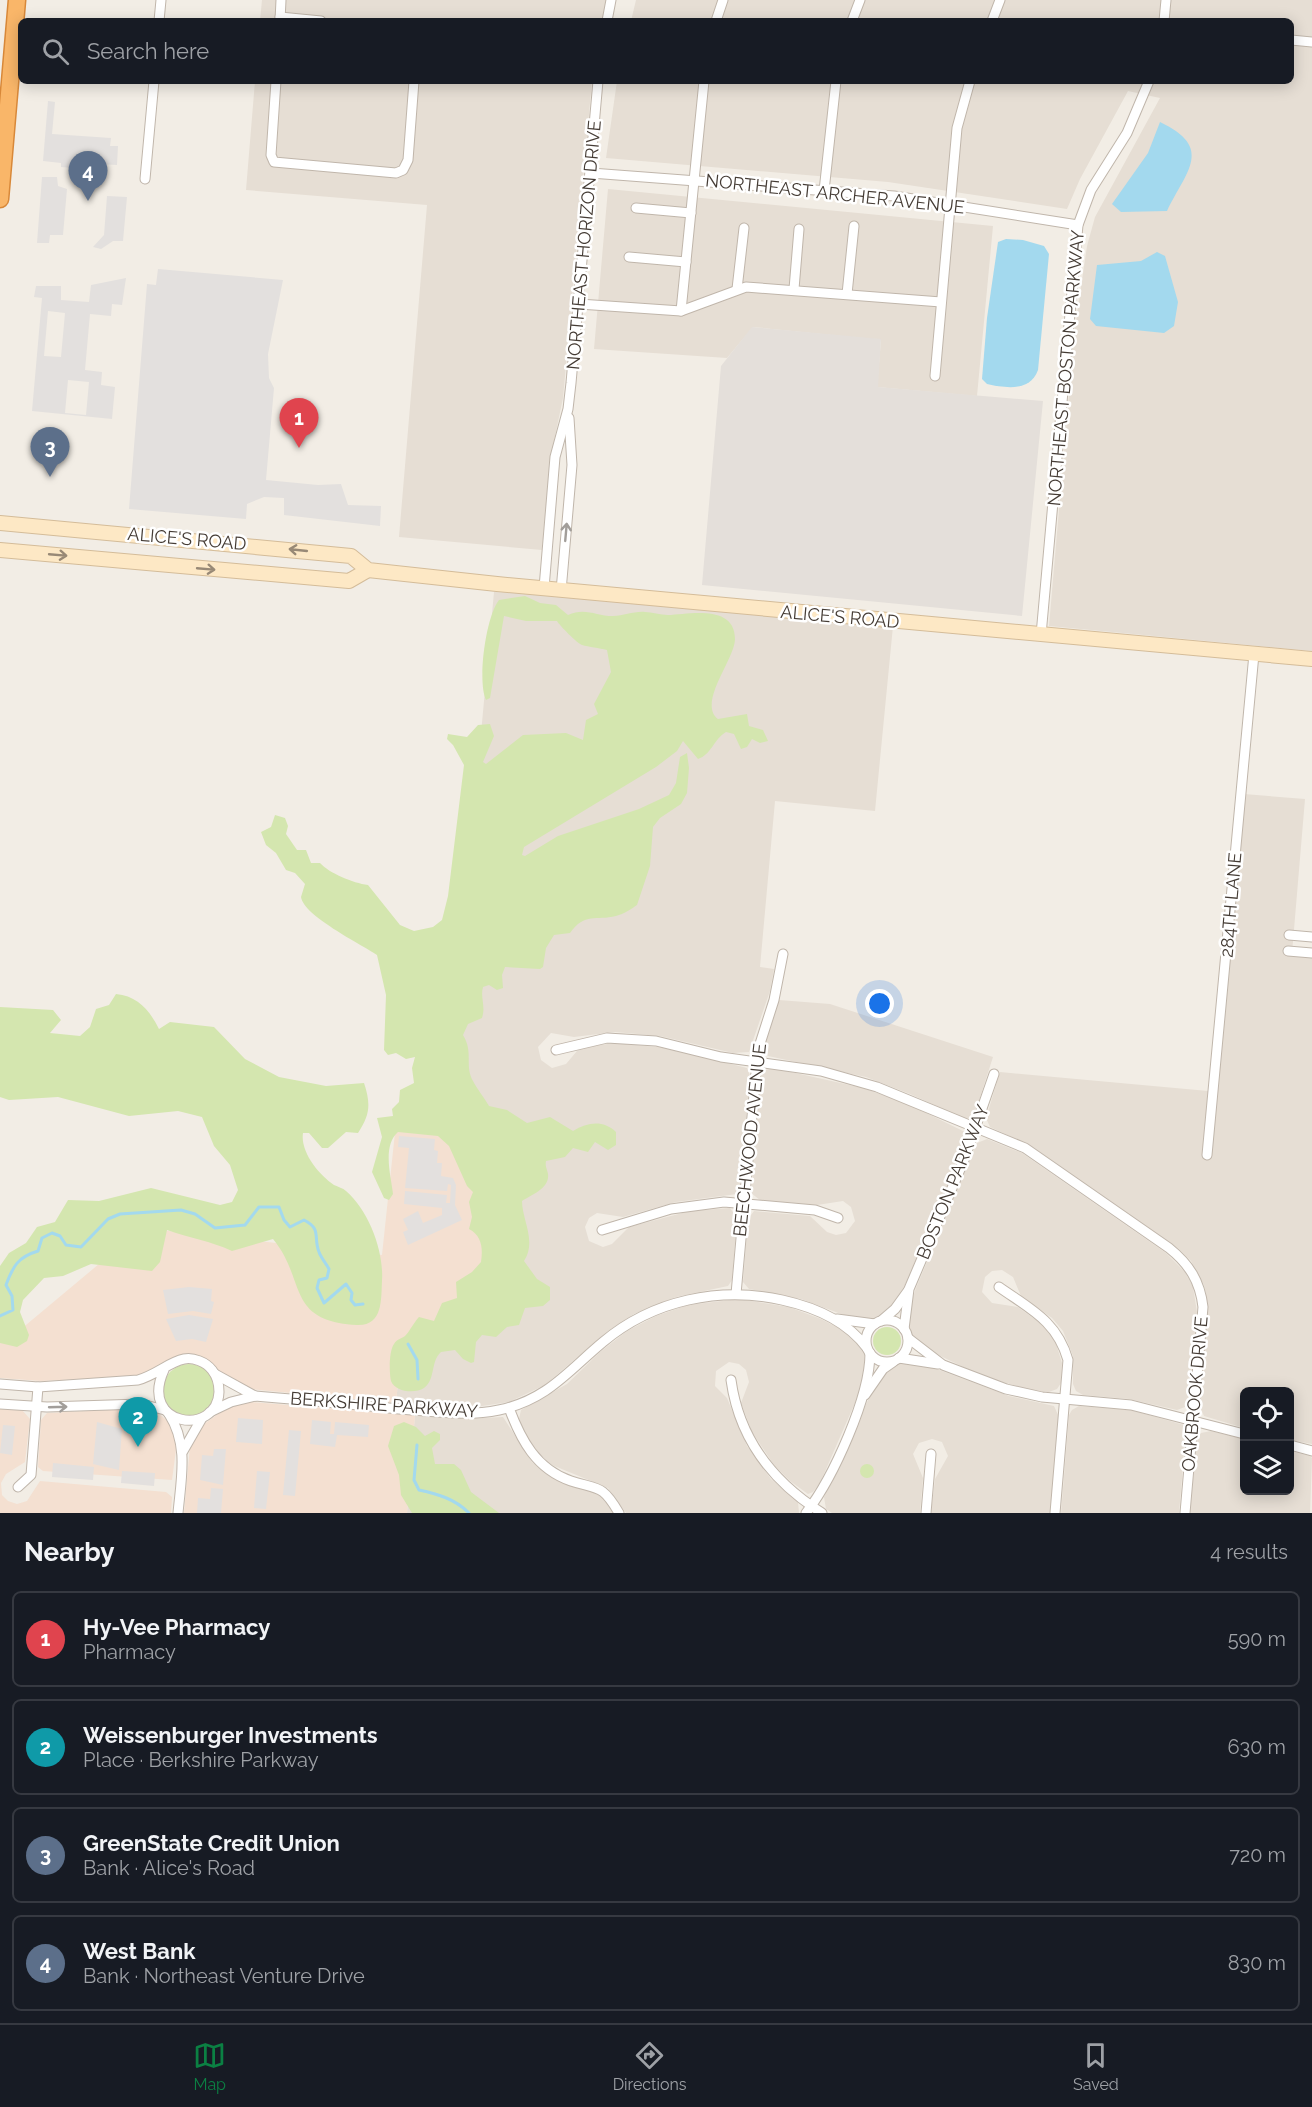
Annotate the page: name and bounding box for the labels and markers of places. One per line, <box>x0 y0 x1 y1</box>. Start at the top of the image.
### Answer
pin: 4 <box>68 152 107 201</box>
pin: 1 <box>280 398 318 448</box>
pin: 3 <box>31 428 70 477</box>
pin: 2 <box>118 1398 158 1447</box>

